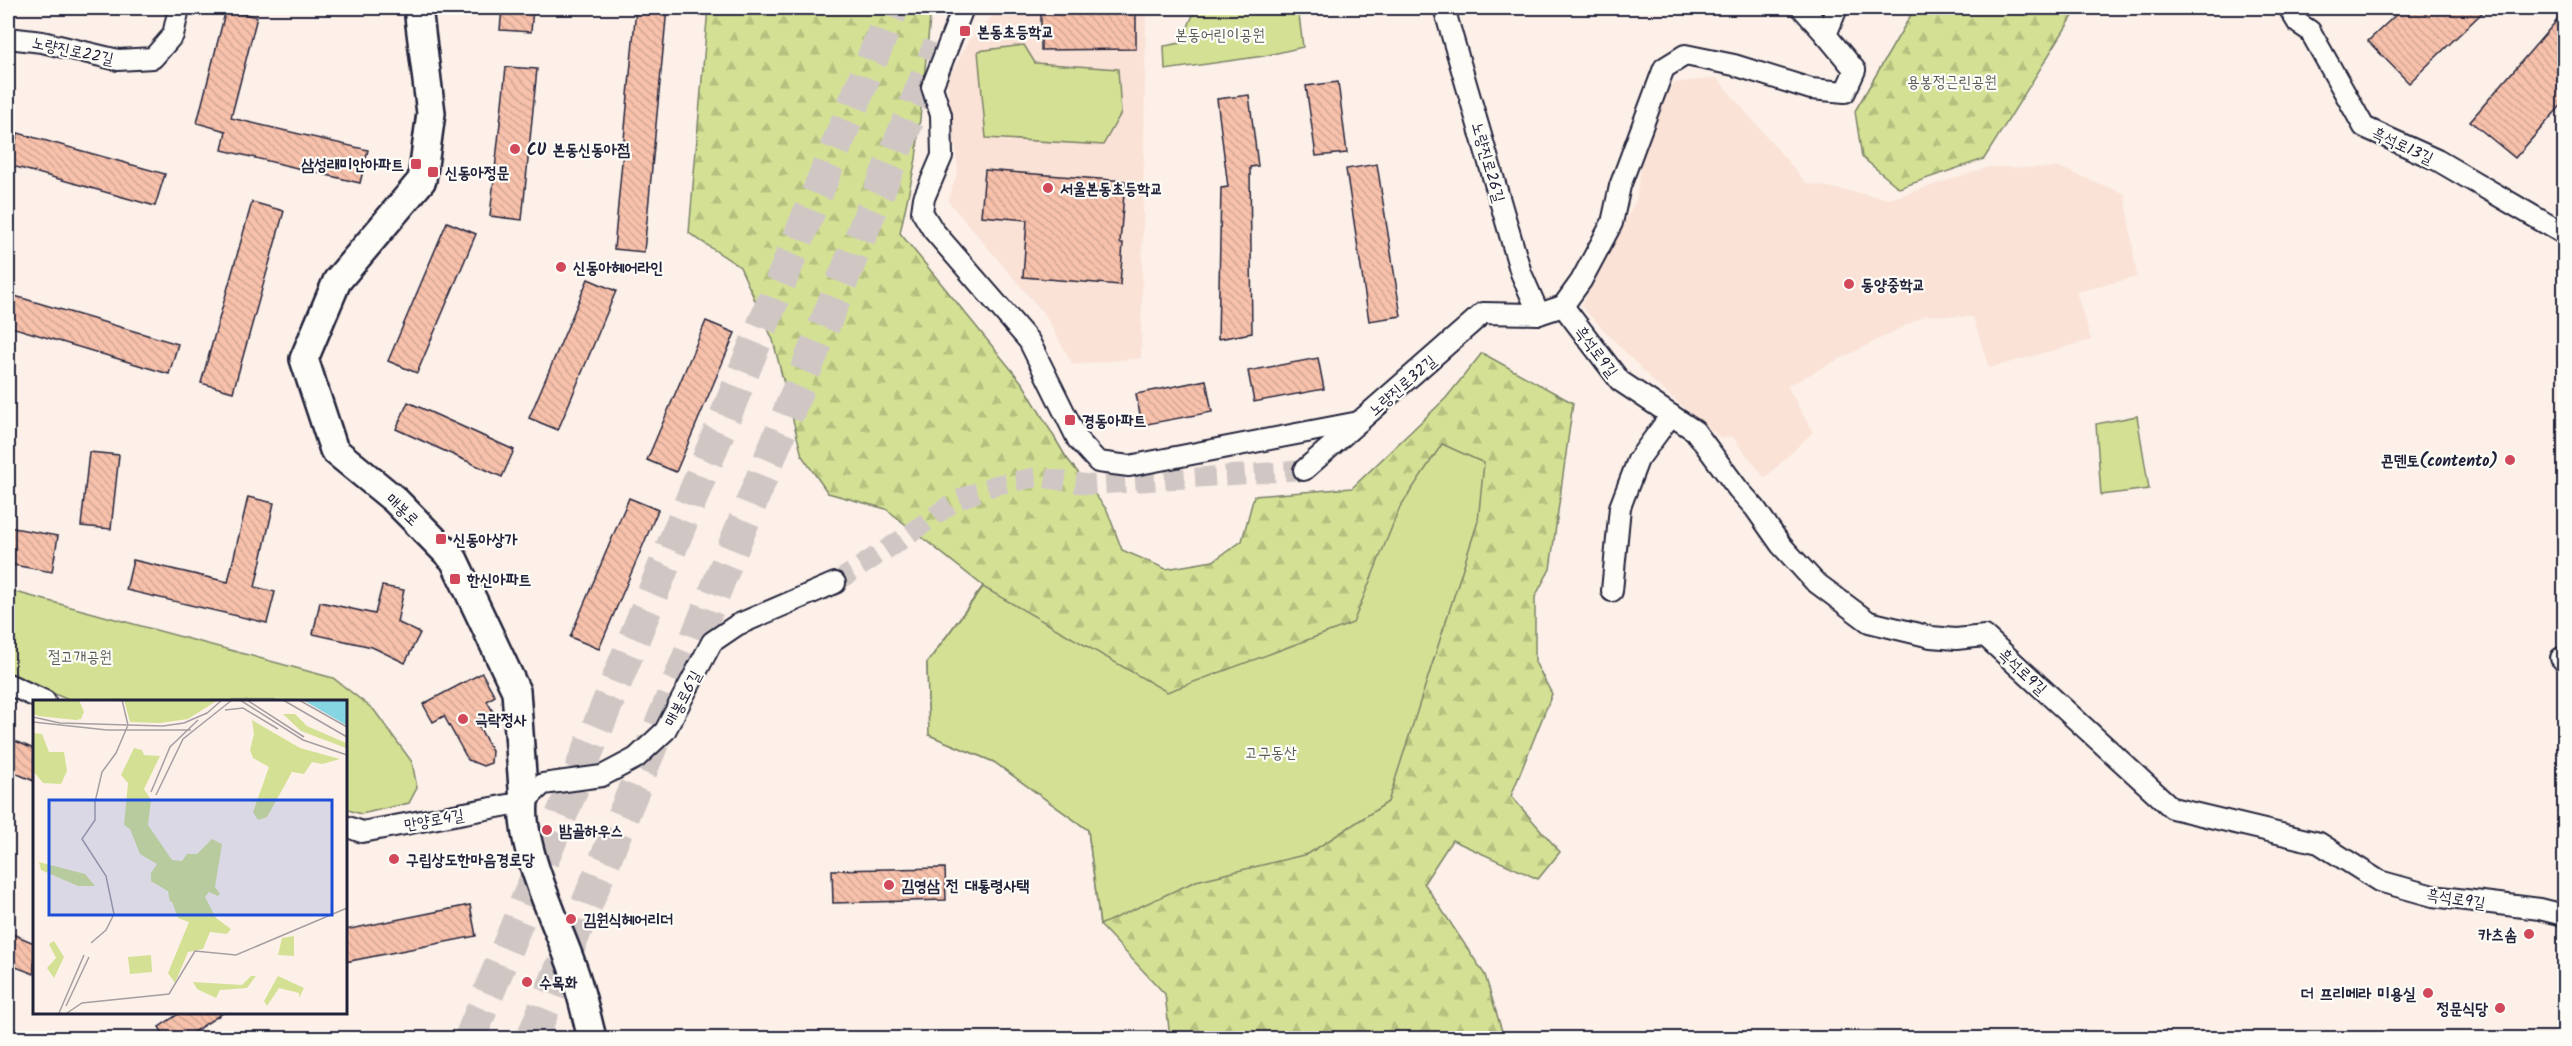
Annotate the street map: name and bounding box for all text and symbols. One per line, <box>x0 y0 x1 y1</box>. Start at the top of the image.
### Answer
place label: 본동초등학교 <box>977 20 1054 45</box>
park label: 본동어린이공원 <box>1175 23 1265 48</box>
marker: 본동초등학교 <box>958 24 972 38</box>
street label: 노량진로22길 <box>30 31 116 72</box>
park label: 용봉정근린공원 <box>1907 70 1997 95</box>
street label: 노량진로26길 <box>1464 119 1511 206</box>
street label: 흑석로13길 <box>2367 121 2438 172</box>
place label: CU 본동신동아점 <box>527 138 630 163</box>
marker: CU 본동신동아점 <box>508 142 522 156</box>
place label: 삼성래미안아파트 <box>301 153 404 178</box>
marker: 삼성래미안아파트 <box>409 157 423 171</box>
place label: 신동아정문 <box>445 161 510 186</box>
marker: 신동아정문 <box>426 165 440 179</box>
place label: 서울본동초등학교 <box>1060 177 1163 202</box>
marker: 서울본동초등학교 <box>1041 181 1055 195</box>
place label: 신동아헤어라인 <box>573 256 663 281</box>
marker: 신동아헤어라인 <box>554 260 568 274</box>
place label: 동양중학교 <box>1861 273 1925 298</box>
marker: 동양중학교 <box>1842 277 1856 291</box>
street label: 흑석로9길 <box>1568 321 1624 383</box>
street label: 노량진로32길 <box>1364 349 1443 423</box>
place label: 경동아파트 <box>1082 409 1147 434</box>
marker: 경동아파트 <box>1063 413 1077 427</box>
place label: 콘덴토(contento) <box>2381 449 2498 474</box>
marker: 콘덴토(contento) <box>2503 453 2517 467</box>
street label: 매봉로 <box>379 488 425 532</box>
place label: 신동아상가 <box>453 528 518 553</box>
marker: 신동아상가 <box>434 532 448 546</box>
place label: 한신아파트 <box>466 568 532 593</box>
marker: 한신아파트 <box>448 572 462 586</box>
street label: 흑석로9길 <box>1992 643 2052 702</box>
park label: 절고개공원 <box>48 645 112 670</box>
street label: 매봉로6길 <box>658 666 709 731</box>
inset map <box>33 700 346 1013</box>
place label: 극락정사 <box>475 708 527 733</box>
marker: 극락정사 <box>456 712 470 726</box>
park label: 고구동산 <box>1245 741 1297 766</box>
street label: 만양로4길 <box>402 803 466 838</box>
place label: 밤골하우스 <box>559 819 623 844</box>
marker: 밤골하우스 <box>540 823 554 837</box>
place label: 구립상도한마음경로당 <box>406 848 535 873</box>
marker: 구립상도한마음경로당 <box>387 852 401 866</box>
place label: 김영삼 전 대통령사택 <box>901 874 1029 899</box>
marker: 김영삼 전 대통령사택 <box>882 878 896 892</box>
street label: 흑석로9길 <box>2425 882 2487 916</box>
place label: 김원식헤어리더 <box>583 908 673 933</box>
marker: 김원식헤어리더 <box>564 912 578 926</box>
place label: 카츠솜 <box>2478 923 2517 948</box>
marker: 카츠솜 <box>2522 927 2536 941</box>
place label: 수목화 <box>539 971 578 996</box>
marker: 수목화 <box>520 975 534 989</box>
place label: 더 프리메라 미용실 <box>2301 982 2416 1007</box>
marker: 더 프리메라 미용실 <box>2421 986 2435 1000</box>
place label: 정문식당 <box>2437 997 2488 1022</box>
marker: 정문식당 <box>2493 1001 2507 1015</box>

